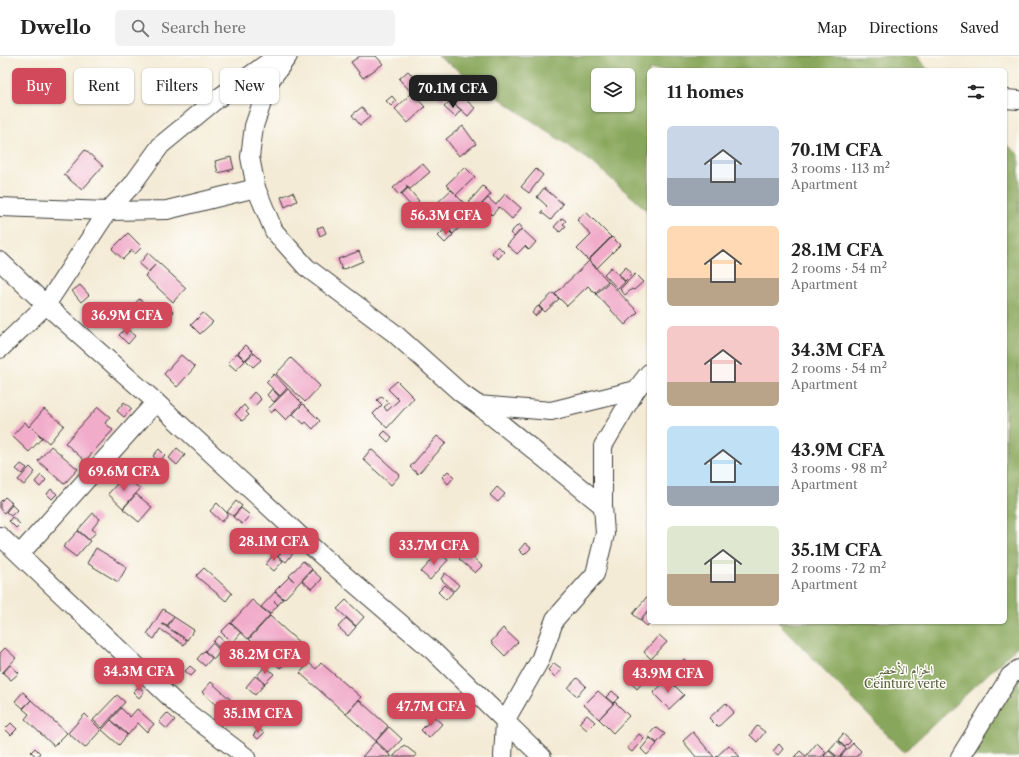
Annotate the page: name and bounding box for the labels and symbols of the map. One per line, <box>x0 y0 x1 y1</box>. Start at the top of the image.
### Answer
pin: 70.1M CFA <box>407 75 499 109</box>
pin: 56.3M CFA <box>400 202 492 236</box>
pin: 36.9M CFA <box>81 302 173 336</box>
pin: 69.6M CFA <box>78 458 170 492</box>
pin: 28.1M CFA <box>228 528 320 562</box>
pin: 33.7M CFA <box>388 532 480 566</box>
pin: 38.2M CFA <box>219 641 311 675</box>
pin: 34.3M CFA <box>93 658 185 692</box>
pin: 43.9M CFA <box>622 660 714 694</box>
park label: الحزام الأخضر Ceinture verte <box>864 661 946 691</box>
pin: 47.7M CFA <box>385 693 477 727</box>
pin: 35.1M CFA <box>212 700 304 734</box>

